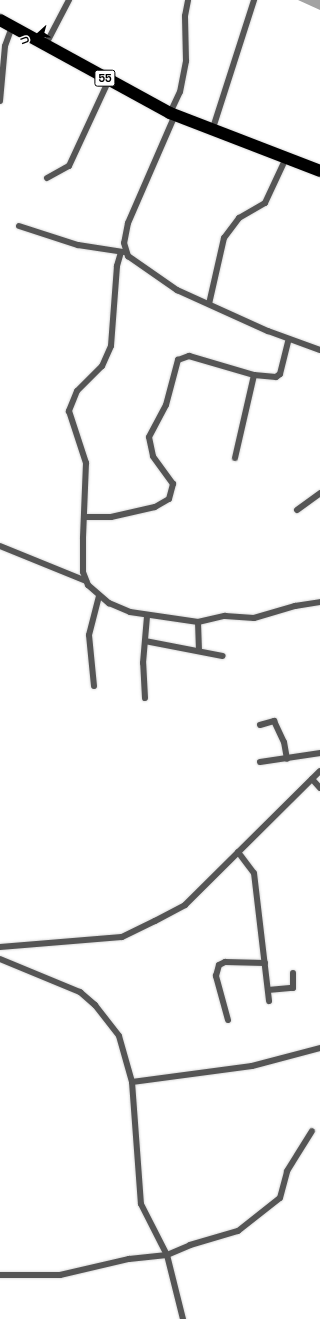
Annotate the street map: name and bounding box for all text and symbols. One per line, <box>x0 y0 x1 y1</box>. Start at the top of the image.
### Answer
north arrow <box>16 16 56 56</box>
text: U <box>17 34 33 46</box>
road number: 55 <box>94 69 116 87</box>

